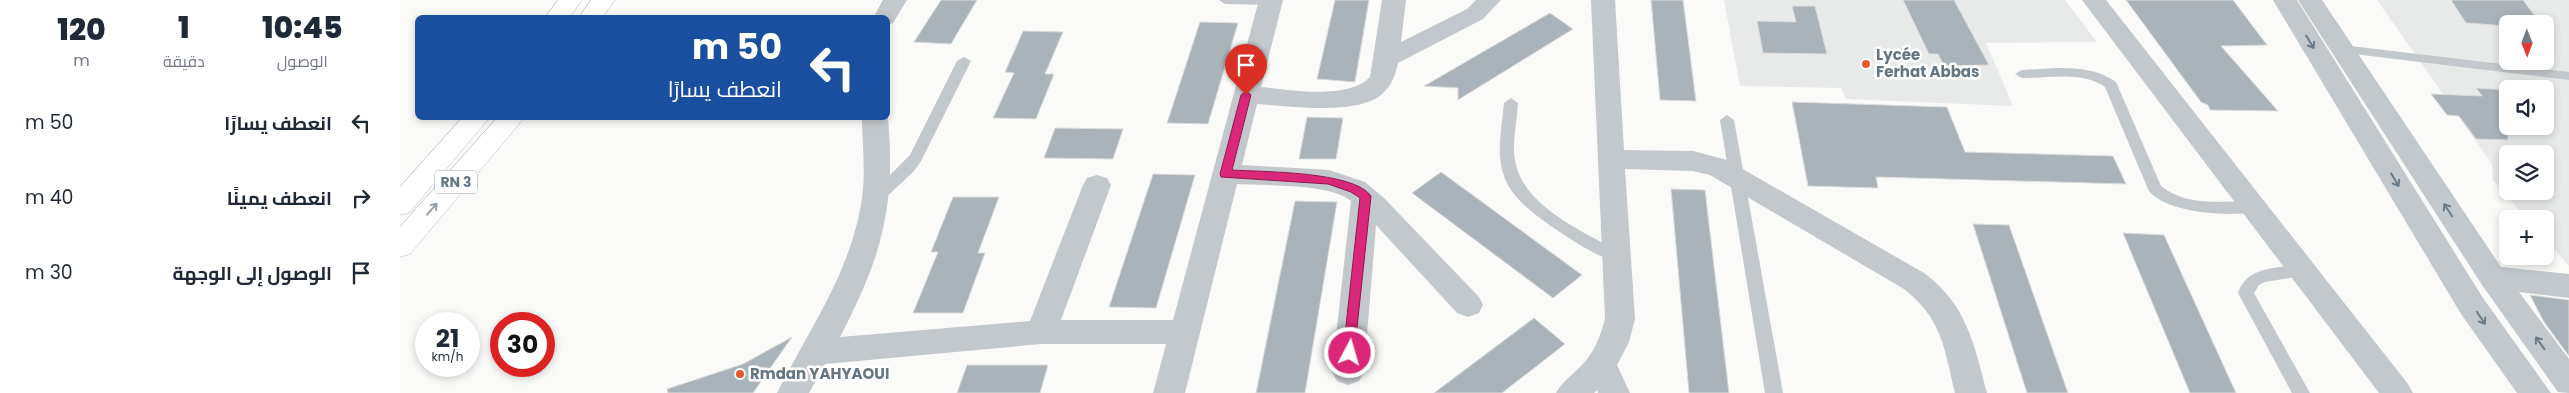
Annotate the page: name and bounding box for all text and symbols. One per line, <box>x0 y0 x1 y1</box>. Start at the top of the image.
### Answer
text: 1 <box>178 6 190 49</box>
text: 10:45 <box>262 6 343 49</box>
text: 120 <box>57 8 106 51</box>
north arrow <box>2499 15 2554 70</box>
map controls <box>2499 15 2554 265</box>
text: 50 m <box>692 22 782 71</box>
one-way arrow <box>2306 34 2316 48</box>
icon: left <box>800 35 865 100</box>
pin <box>1225 44 1267 95</box>
place label: Lycée Ferhat Abbas <box>1876 44 1979 82</box>
text: m <box>73 49 90 72</box>
text: دقيقة <box>163 50 205 73</box>
text: الوصول <box>277 50 328 73</box>
icon: arrive <box>1232 51 1260 79</box>
marker: Lycée Ferhat Abbas <box>1860 58 1872 70</box>
text: انعطف يسارًا <box>668 74 782 105</box>
button: sound <box>2499 80 2554 135</box>
text: 50 m <box>25 109 74 136</box>
icon: left <box>347 109 375 137</box>
text: انعطف يسارًا <box>224 110 332 137</box>
button: layers <box>2499 145 2554 200</box>
road number: RN 3 <box>435 170 477 193</box>
one-way arrow <box>2391 173 2401 187</box>
text: 40 m <box>25 184 74 211</box>
icon: right <box>347 184 375 212</box>
text: انعطف يمينًا <box>227 185 332 212</box>
one-way arrow <box>426 203 437 216</box>
one-way arrow <box>2442 203 2453 217</box>
button: + <box>2499 210 2554 265</box>
text: 30 m <box>25 259 73 286</box>
icon: arrive <box>347 259 375 287</box>
text: الوصول إلى الوجهة <box>173 260 332 287</box>
one-way arrow <box>2476 311 2486 325</box>
speed limit sign: 30 <box>490 312 555 377</box>
text: 21 <box>436 321 459 356</box>
position arrow <box>1323 326 1375 378</box>
one-way arrow <box>2535 336 2545 350</box>
text: km/h <box>432 348 463 365</box>
place label: Rmdan YAHYAOUI <box>750 363 889 384</box>
marker: Rmdan YAHYAOUI <box>734 368 746 380</box>

